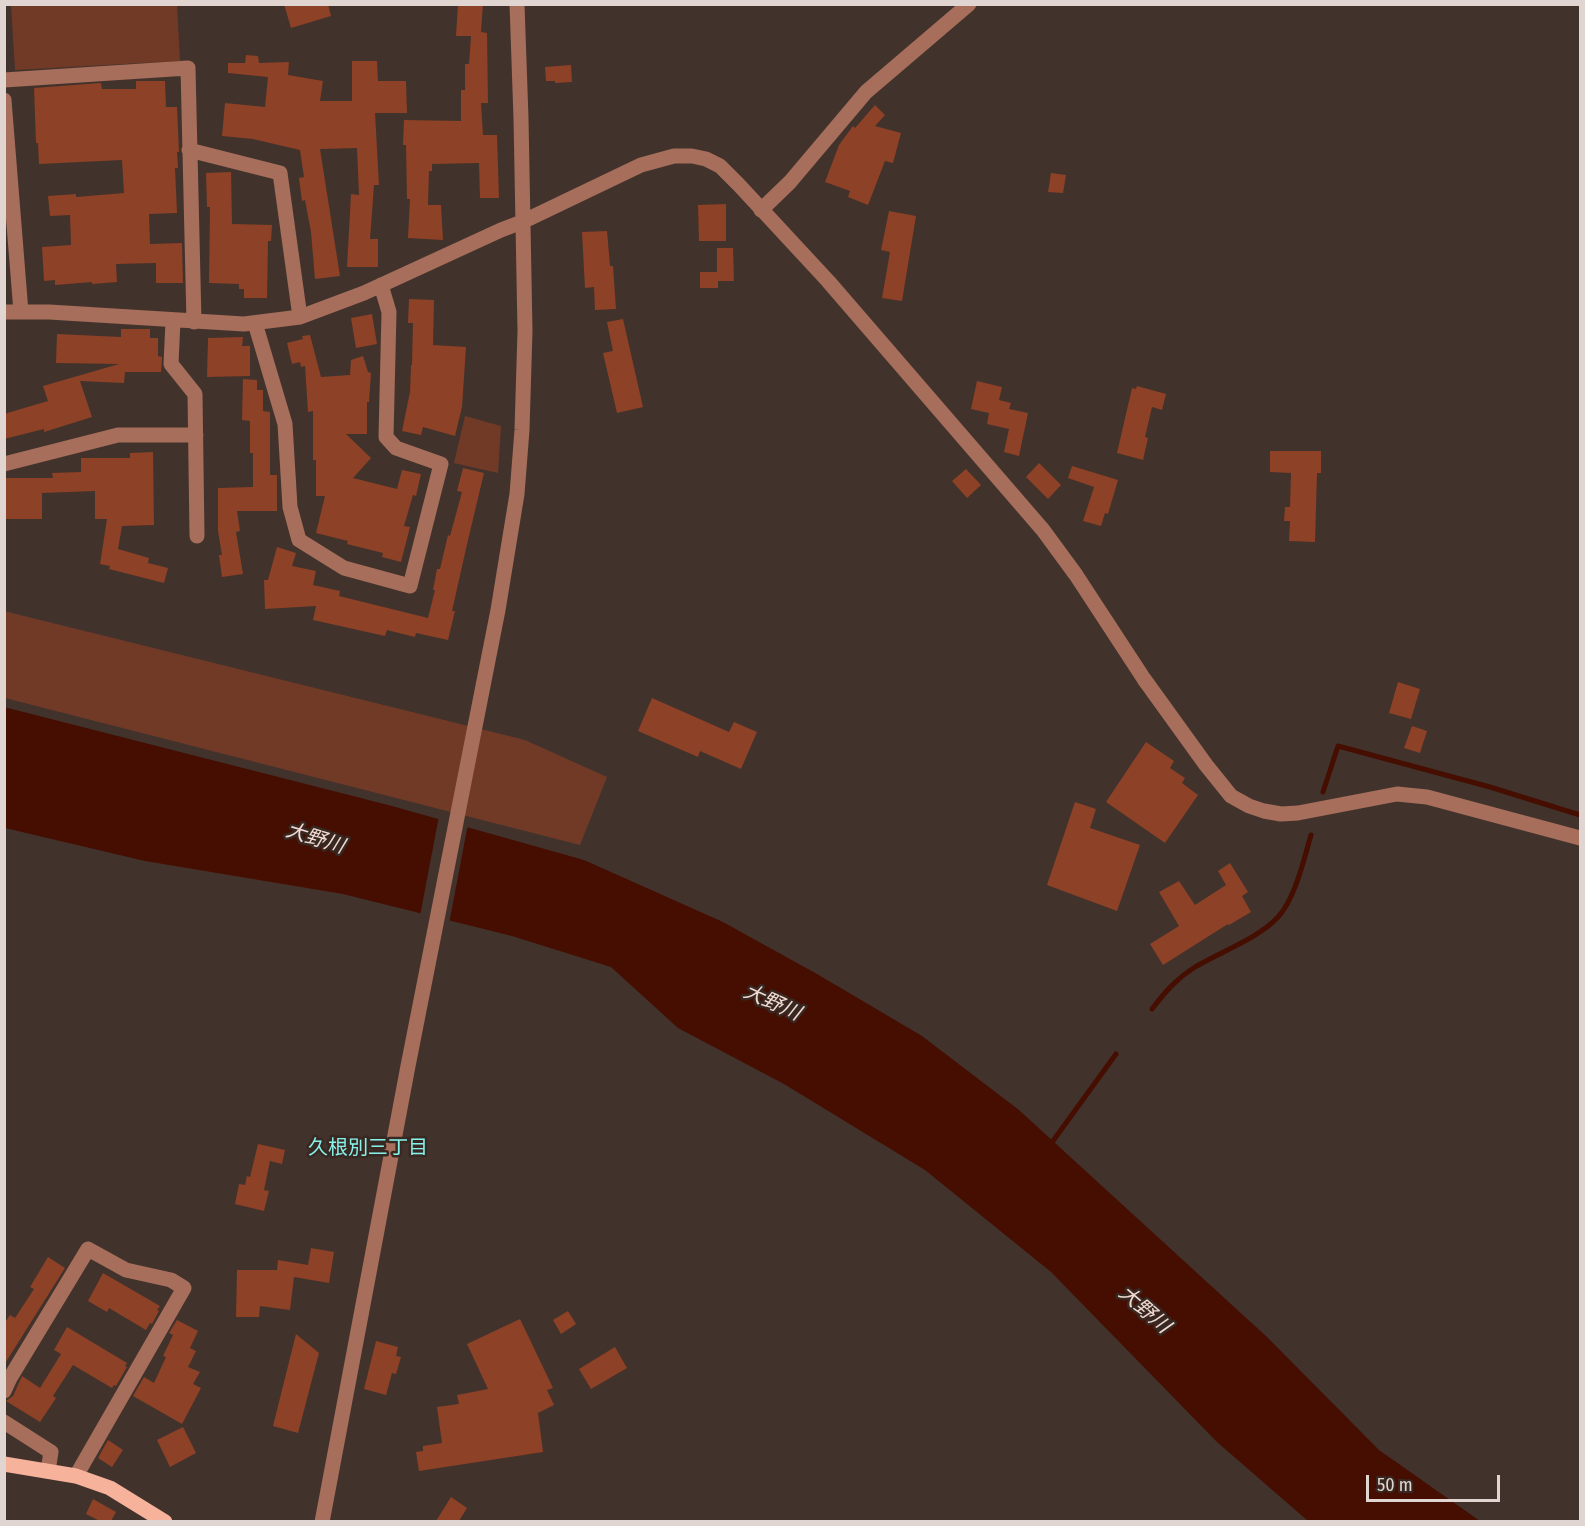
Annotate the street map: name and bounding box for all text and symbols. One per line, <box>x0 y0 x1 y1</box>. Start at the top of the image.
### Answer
water label: 大野川 <box>283 819 347 859</box>
water label: 大野川 <box>740 980 804 1026</box>
district label: 久根別三丁目 <box>308 1136 428 1160</box>
water label: 大野川 <box>1113 1281 1175 1339</box>
scale bar <box>1369 1463 1502 1501</box>
text: 50 m <box>1377 1474 1413 1496</box>

